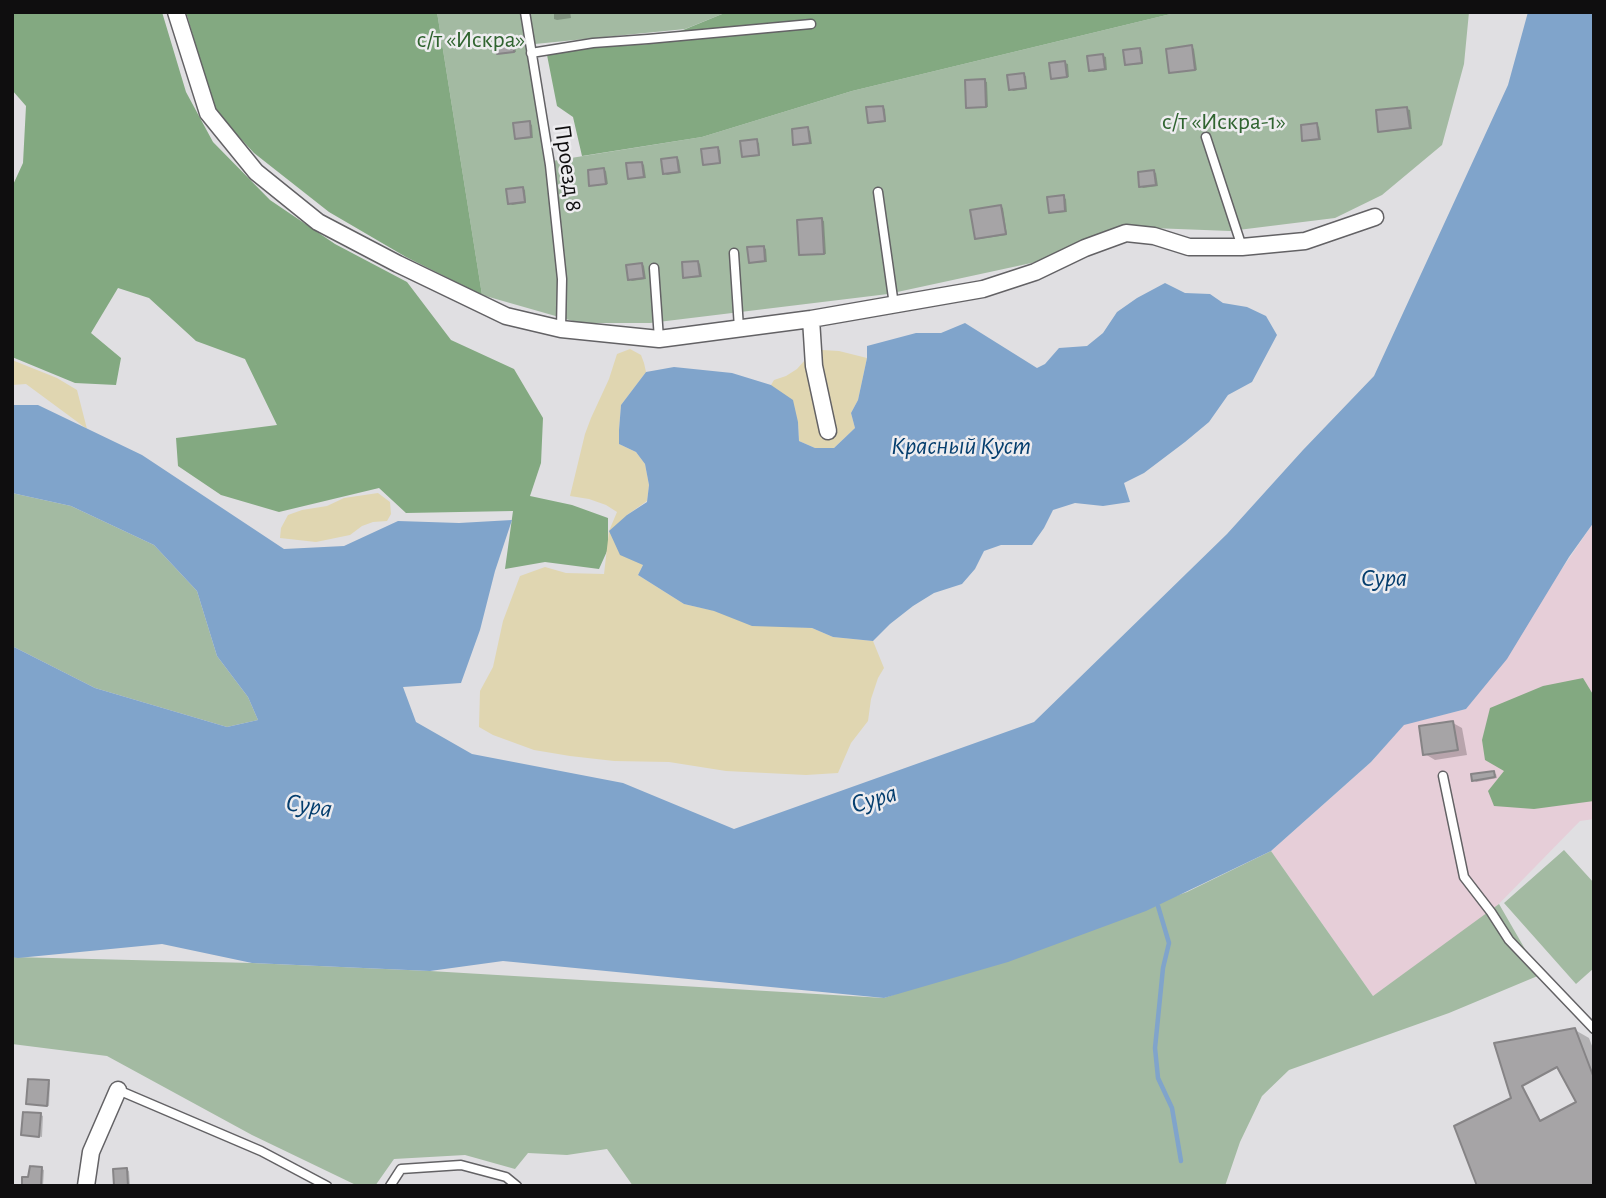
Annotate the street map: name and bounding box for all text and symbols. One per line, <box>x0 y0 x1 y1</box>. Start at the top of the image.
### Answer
park label: с/т «Искра» <box>417 26 525 54</box>
park label: с/т «Искра-1» <box>1162 108 1286 136</box>
street label: Проезд 8 <box>548 123 588 213</box>
water label: Красный Куст <box>891 430 1031 462</box>
water label: Сура <box>1361 562 1407 594</box>
water label: Сура <box>847 777 901 821</box>
water label: Сура <box>284 787 334 825</box>

